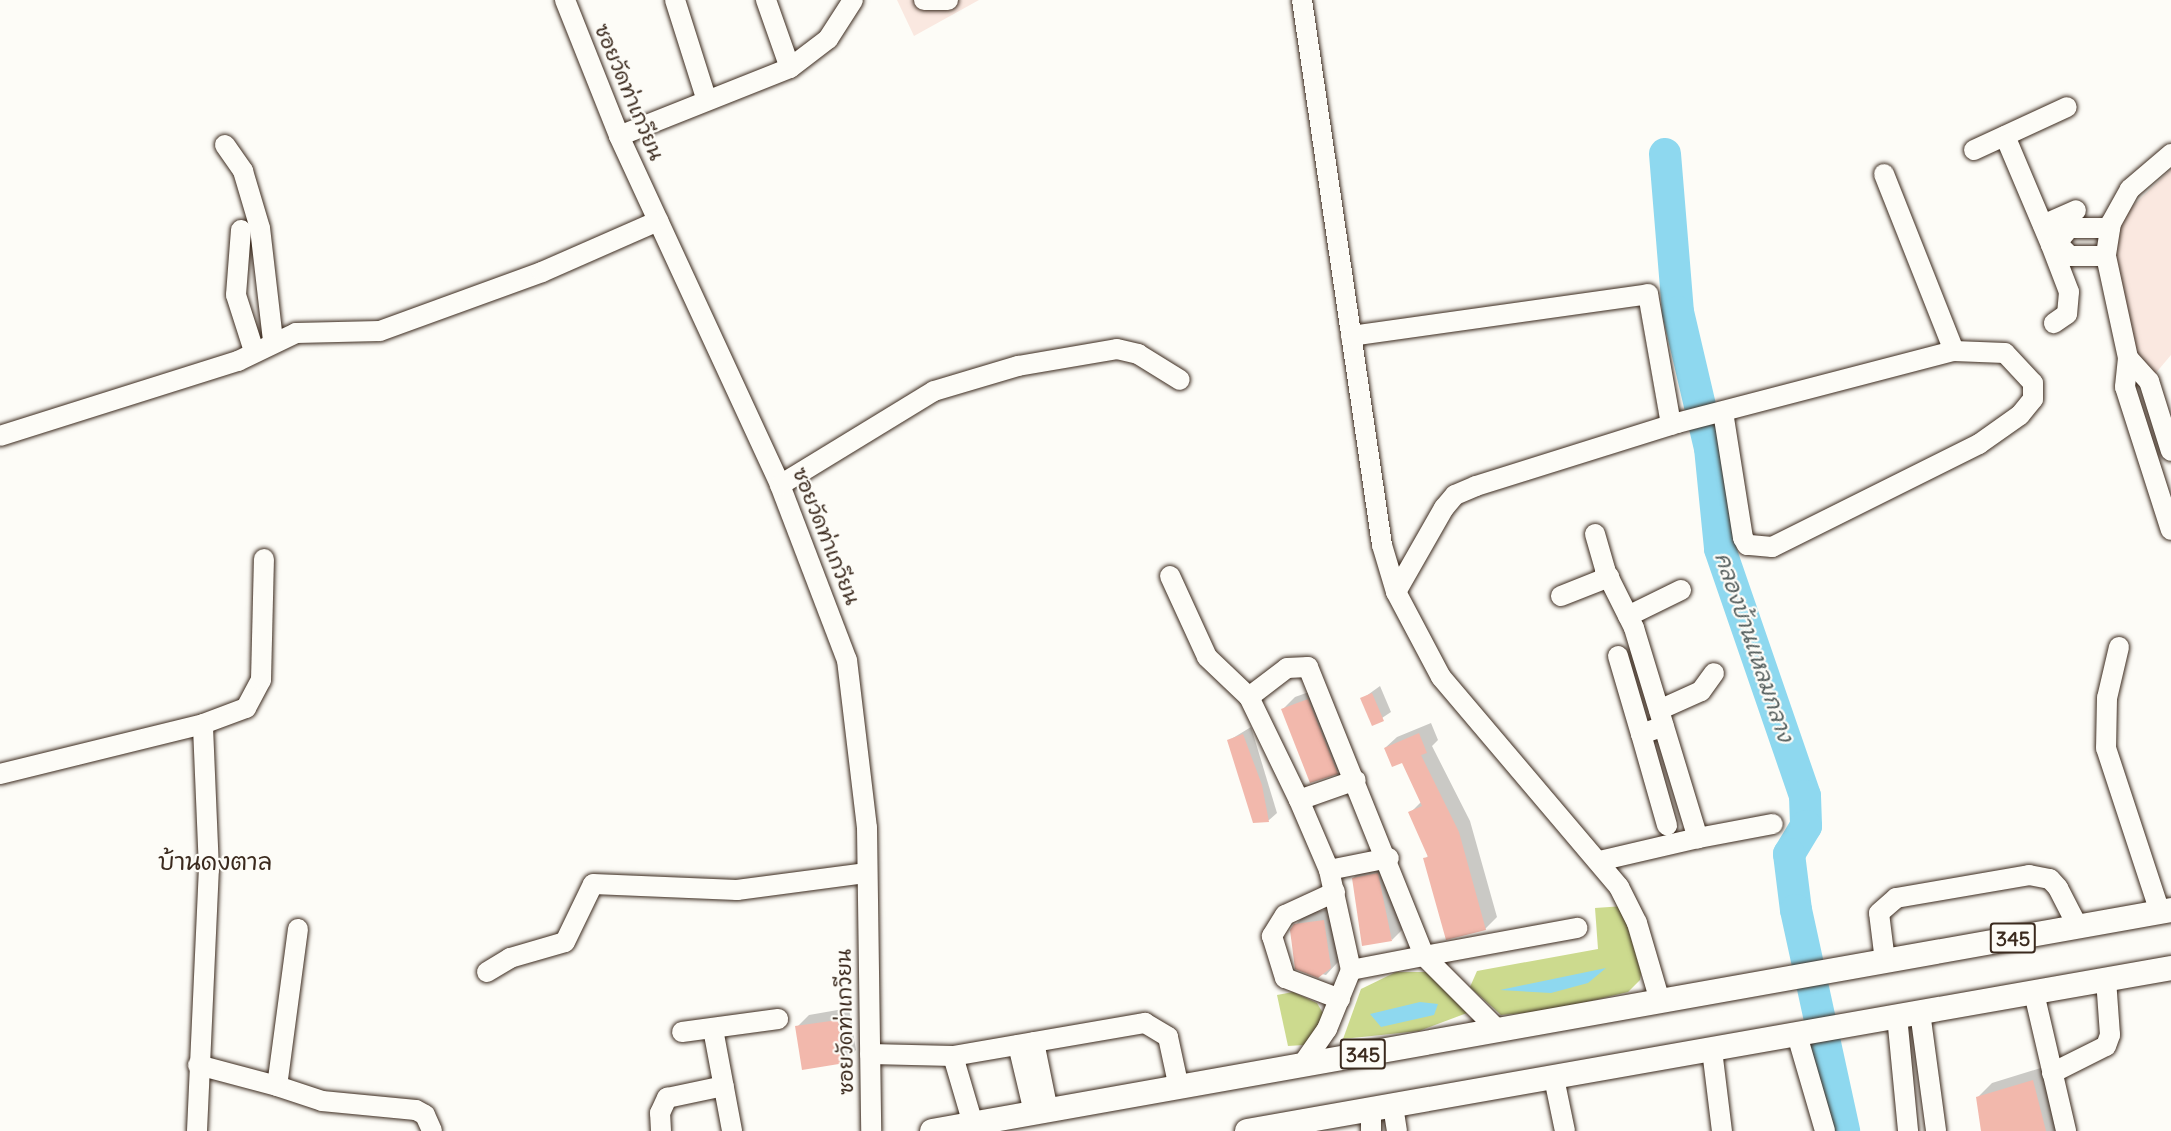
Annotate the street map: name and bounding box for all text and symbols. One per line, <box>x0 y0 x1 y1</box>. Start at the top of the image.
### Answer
street label: ซอยวัดท่าเกวียน <box>589 20 669 164</box>
street label: ซอยวัดท่าเกวียน <box>787 464 865 608</box>
water label: คลองบ้านแหลมกลาง <box>1709 549 1799 745</box>
district label: บ้านดงตาล <box>158 848 272 876</box>
road number: 345 <box>1989 921 2037 955</box>
street label: ซอยวัดท่าเกวียน <box>831 949 859 1095</box>
road number: 345 <box>1339 1037 1387 1071</box>

